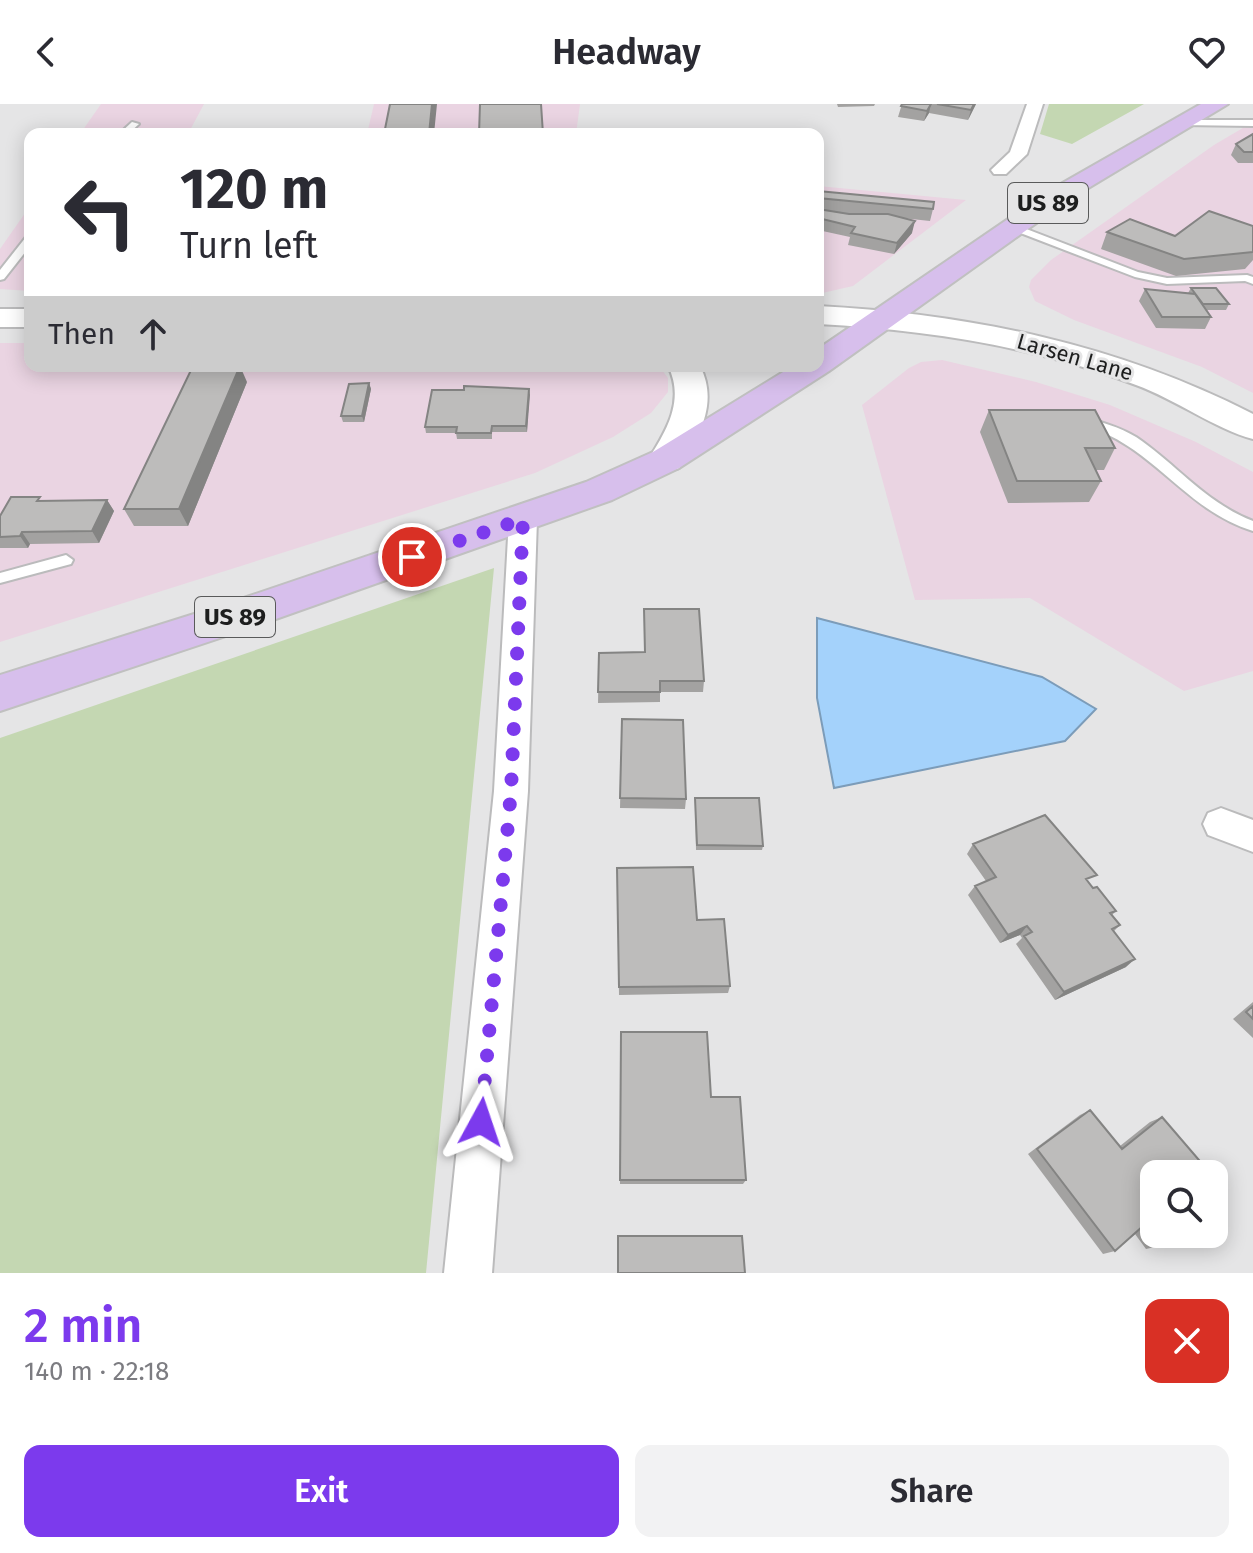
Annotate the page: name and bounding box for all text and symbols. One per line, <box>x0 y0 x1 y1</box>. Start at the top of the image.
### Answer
icon: back <box>24 30 68 74</box>
text: Headway <box>552 30 701 74</box>
icon: heart <box>1185 30 1229 74</box>
text: 120 m <box>180 156 328 223</box>
icon: left <box>48 160 152 264</box>
road number: US 89 <box>1008 183 1088 223</box>
text: Turn left <box>180 224 318 268</box>
icon: ahead <box>131 312 175 356</box>
text: Then <box>48 316 115 352</box>
street label: Larsen Lane <box>1014 328 1136 386</box>
pin <box>378 523 446 591</box>
icon: arrive <box>390 535 434 579</box>
road number: US 89 <box>195 597 275 637</box>
position arrow <box>439 1080 523 1164</box>
map controls <box>1140 1160 1228 1248</box>
button: search <box>1140 1160 1228 1248</box>
text: 2 min <box>24 1297 142 1355</box>
button: close <box>1145 1299 1229 1383</box>
text: 140 m · 22:18 <box>24 1356 169 1387</box>
button: Exit <box>24 1445 619 1537</box>
button: Share <box>635 1445 1229 1537</box>

